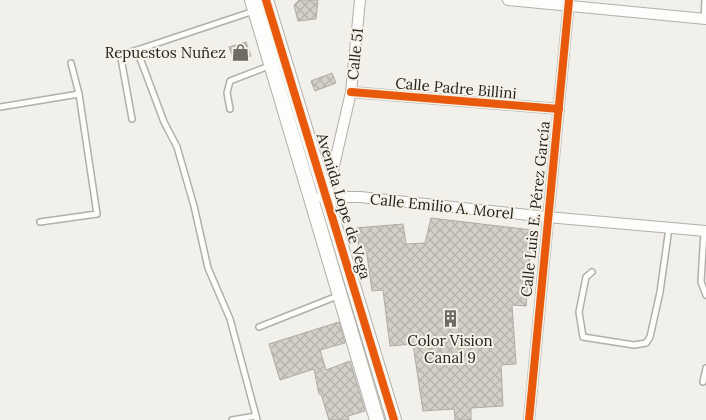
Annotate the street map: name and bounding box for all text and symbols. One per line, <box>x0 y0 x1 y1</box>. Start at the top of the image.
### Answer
street label: Calle 51 <box>343 27 367 81</box>
shop icon: Repuestos Nuñez <box>230 42 250 62</box>
place label: Repuestos Nuñez <box>105 43 226 62</box>
street label: Calle Padre Billini <box>395 73 517 103</box>
street label: Calle Luis E. Pérez García <box>516 120 554 298</box>
street label: Avenida Lope de Vega <box>312 130 375 282</box>
street label: Calle Emilio A. Morel <box>369 189 515 223</box>
building icon: Color Vision Canal 9 <box>440 309 460 329</box>
place label: Color Vision Canal 9 <box>407 331 493 367</box>

